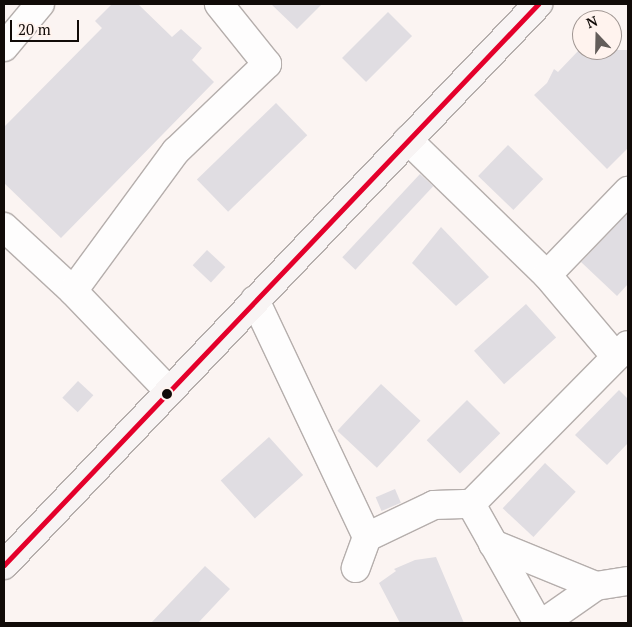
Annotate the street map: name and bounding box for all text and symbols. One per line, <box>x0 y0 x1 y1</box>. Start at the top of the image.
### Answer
scale bar <box>12 10 81 42</box>
north arrow <box>572 10 622 60</box>
text: N <box>583 11 600 32</box>
text: 20 m <box>18 19 51 39</box>
unlabelled marker <box>162 389 172 399</box>

